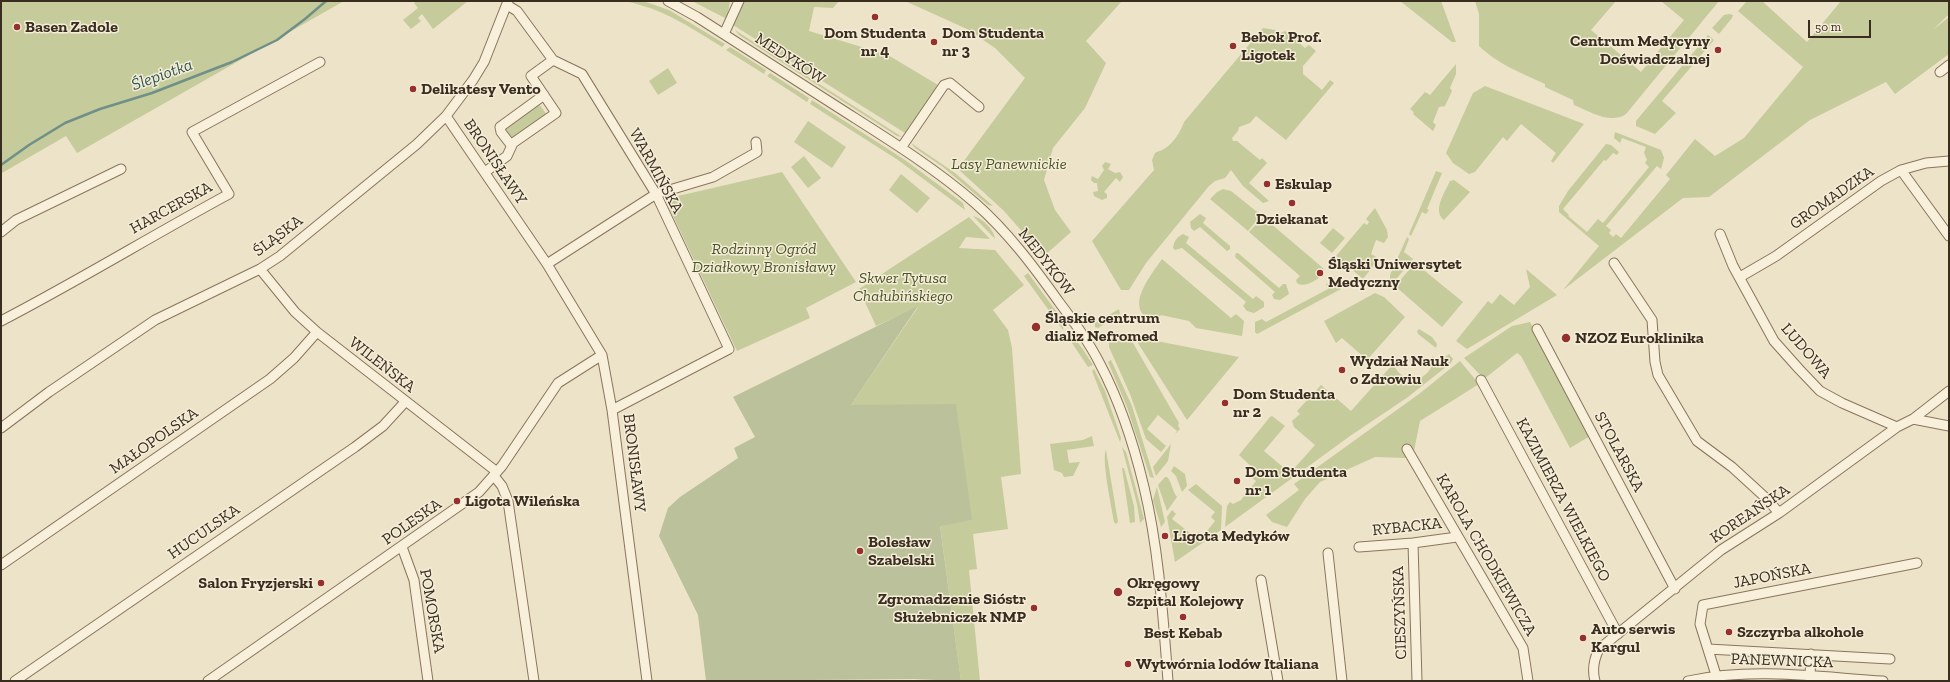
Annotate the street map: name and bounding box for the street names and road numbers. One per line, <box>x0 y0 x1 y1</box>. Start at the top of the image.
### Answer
street label: MEDYKÓW <box>751 29 829 89</box>
street label: BRONISŁAWY <box>459 115 531 209</box>
street label: WARMIŃSKA <box>625 125 687 217</box>
street label: GROMADZKA <box>1786 162 1878 234</box>
street label: HARCERSKA <box>127 178 215 238</box>
street label: ŚLĄSKA <box>250 211 306 261</box>
street label: MEDYKÓW <box>1014 225 1078 299</box>
street label: LUDOWA <box>1777 319 1835 383</box>
street label: WILEŃSKA <box>345 333 419 397</box>
street label: MAŁOPOLSKA <box>106 404 202 478</box>
street label: STOLARSKA <box>1590 409 1648 495</box>
street label: BRONISŁAWY <box>618 413 650 513</box>
street label: KAZIMIERZA WIELKIEGO <box>1512 415 1614 585</box>
street label: KAROLA CHODKIEWICZA <box>1432 471 1540 639</box>
street label: KOREAŃSKA <box>1707 480 1793 548</box>
street label: POLESKA <box>379 495 445 549</box>
street label: HUCULSKA <box>164 500 244 564</box>
street label: RYBACKA <box>1371 514 1443 540</box>
street label: JAPOŃSKA <box>1732 559 1812 593</box>
street label: CIESZYŃSKA <box>1389 566 1411 660</box>
street label: POMORSKA <box>415 567 449 655</box>
street label: PANEWNICKA <box>1730 650 1834 672</box>

